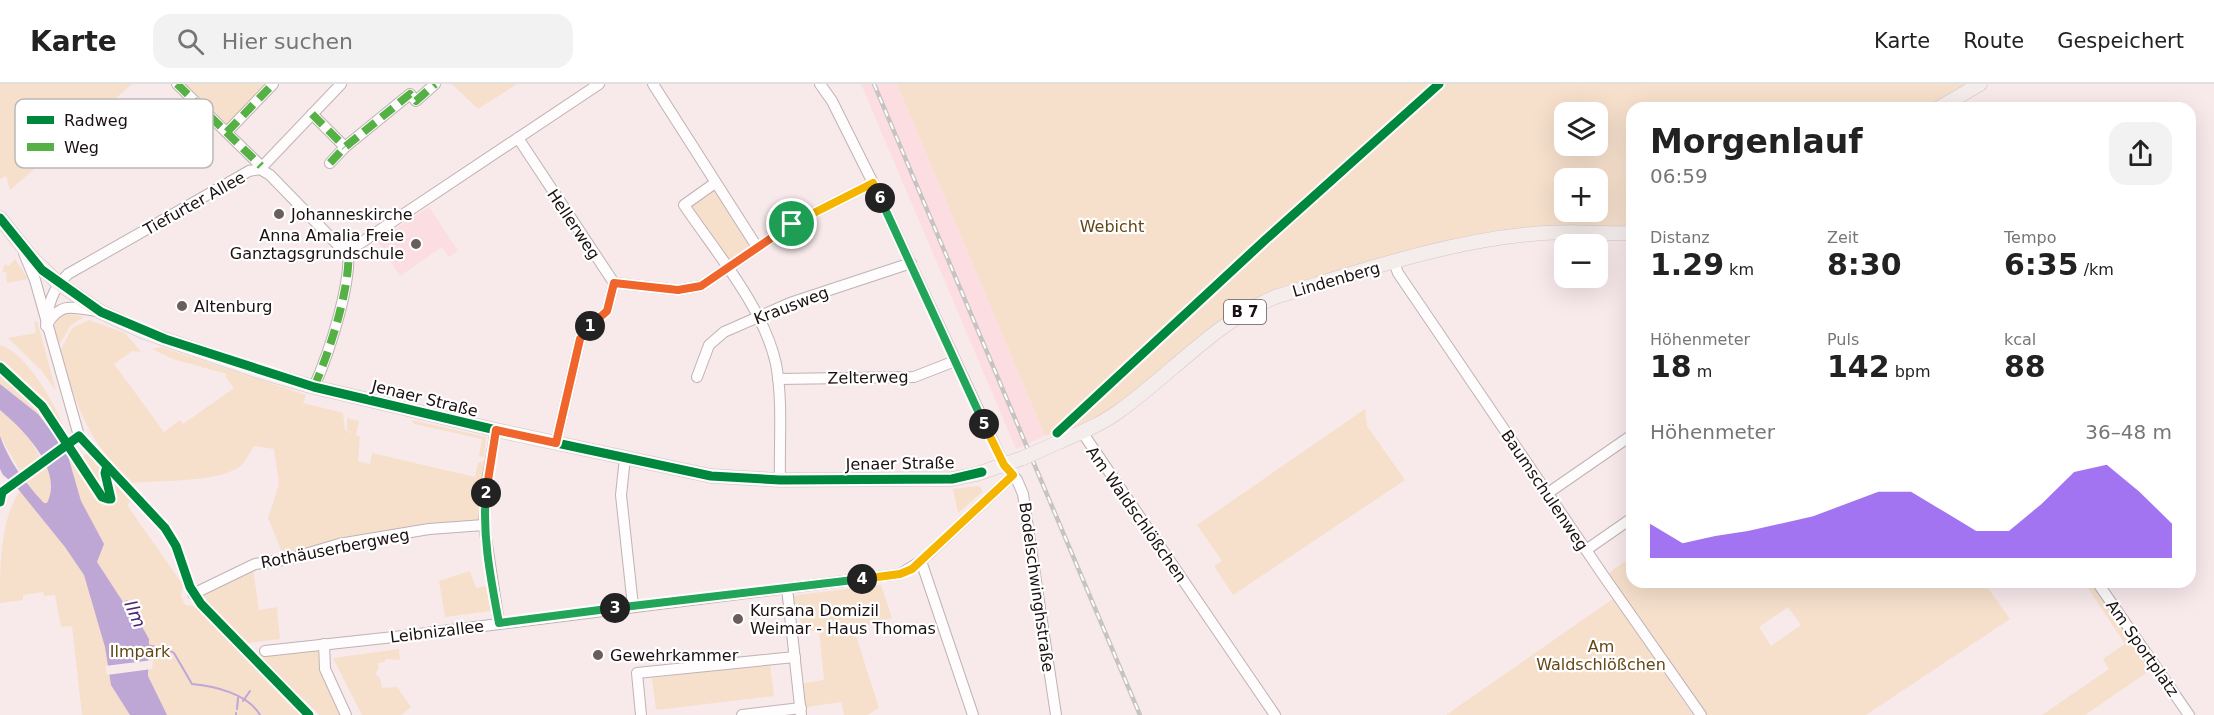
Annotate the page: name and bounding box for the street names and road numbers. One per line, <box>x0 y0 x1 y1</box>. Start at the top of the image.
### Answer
street label: Tiefurter Allee <box>139 168 248 240</box>
street label: Hellerweg <box>543 186 604 263</box>
street label: Lindenberg <box>1290 258 1382 301</box>
street label: Krausweg <box>751 283 831 328</box>
road number: B 7 <box>1224 300 1266 324</box>
street label: Zelterweg <box>827 367 909 388</box>
street label: Jenaer Straße <box>369 376 480 421</box>
street label: Baumschulenweg <box>1497 426 1592 554</box>
street label: Am Waldschlößchen <box>1083 443 1191 586</box>
street label: Jenaer Straße <box>844 453 955 474</box>
street label: Bodelschwinghstraße <box>1015 501 1058 673</box>
street label: Rothäuserbergweg <box>259 525 411 572</box>
street label: Am Sportplatz <box>2102 596 2183 700</box>
street label: Leibnizallee <box>389 616 485 647</box>

